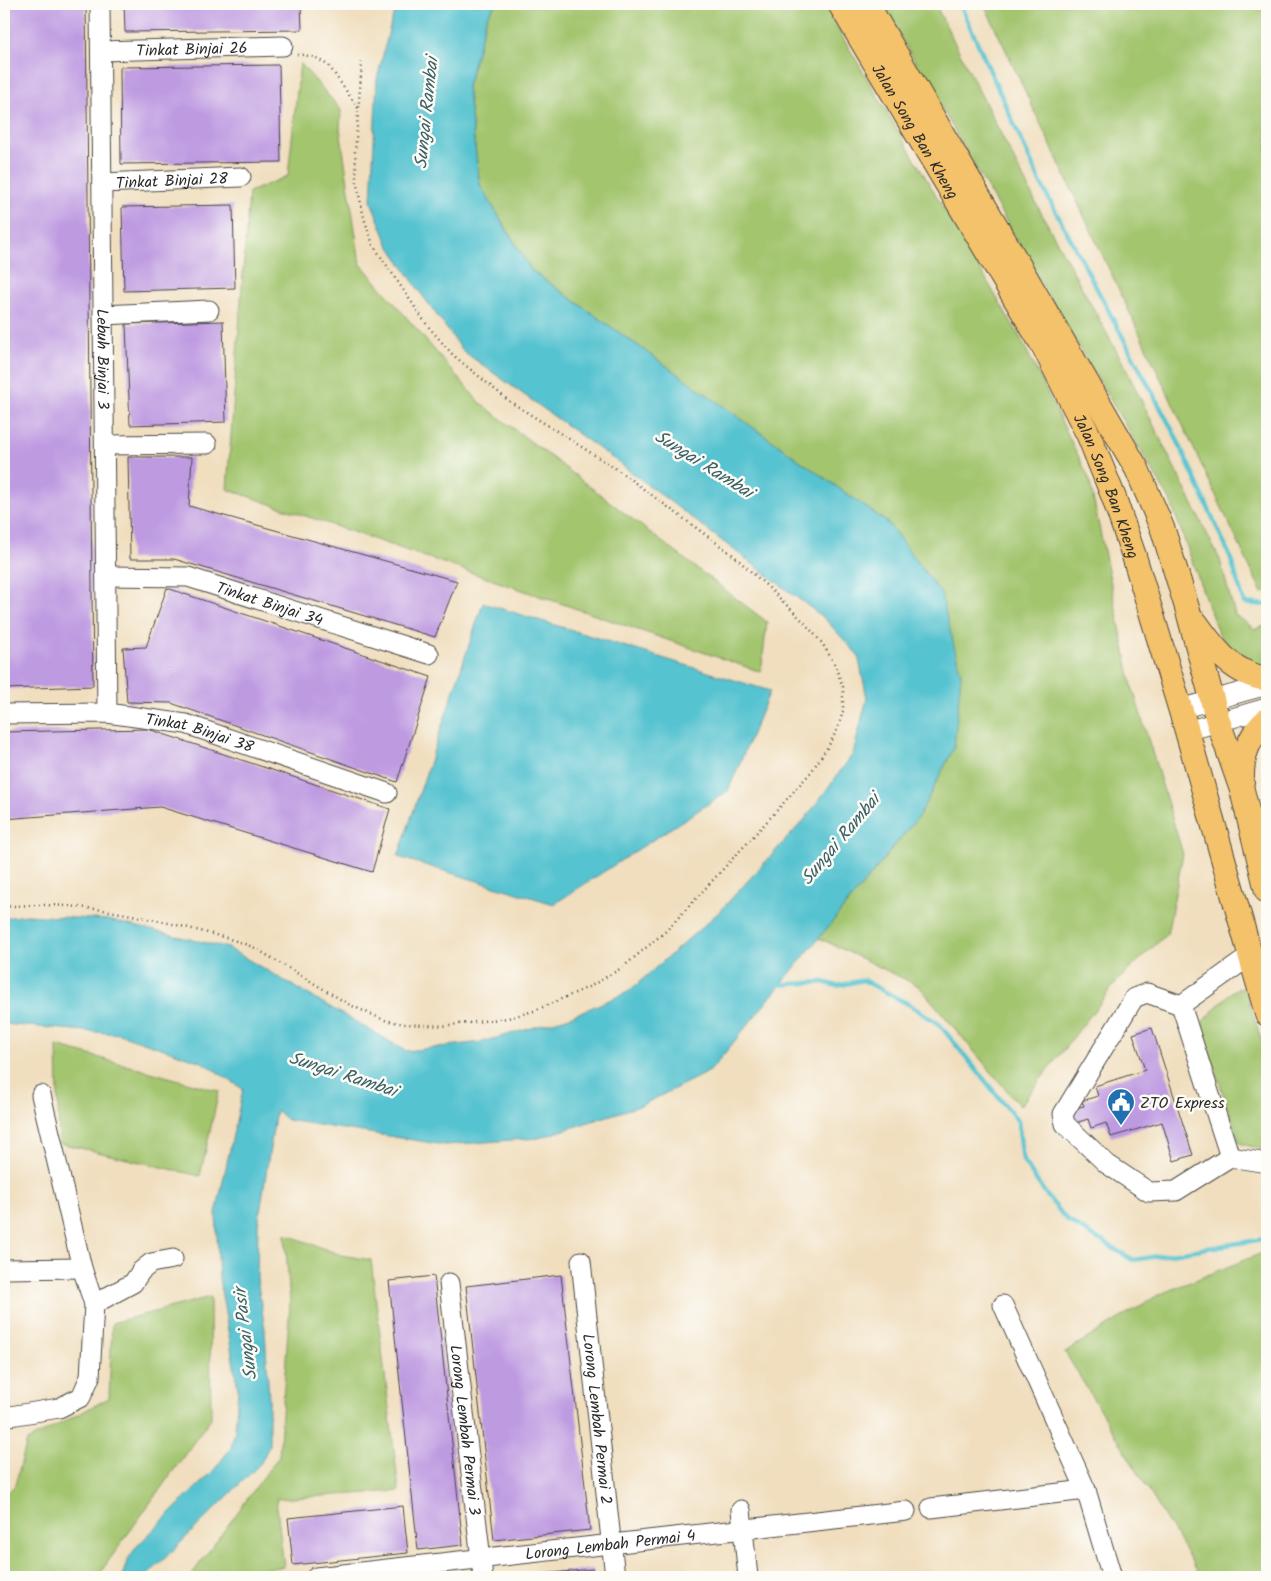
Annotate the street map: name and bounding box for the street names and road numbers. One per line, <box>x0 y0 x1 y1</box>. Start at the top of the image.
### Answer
street label: Tinkat Binjai 26 <box>136 36 248 64</box>
street label: Jalan Song Ban Kheng <box>864 59 964 204</box>
street label: Tinkat Binjai 28 <box>116 167 229 196</box>
street label: Lebuh Binjai 3 <box>89 309 115 409</box>
street label: Jalan Song Ban Kheng <box>1066 410 1145 562</box>
street label: Tinkat Binjai 34 <box>213 576 326 633</box>
street label: Tinkat Binjai 38 <box>144 708 257 760</box>
street label: Lorong Lembah Permai 2 <box>575 1333 618 1506</box>
street label: Lorong Lembah Permai 3 <box>442 1344 487 1517</box>
street label: Lorong Lembah Permai 4 <box>524 1524 697 1568</box>

